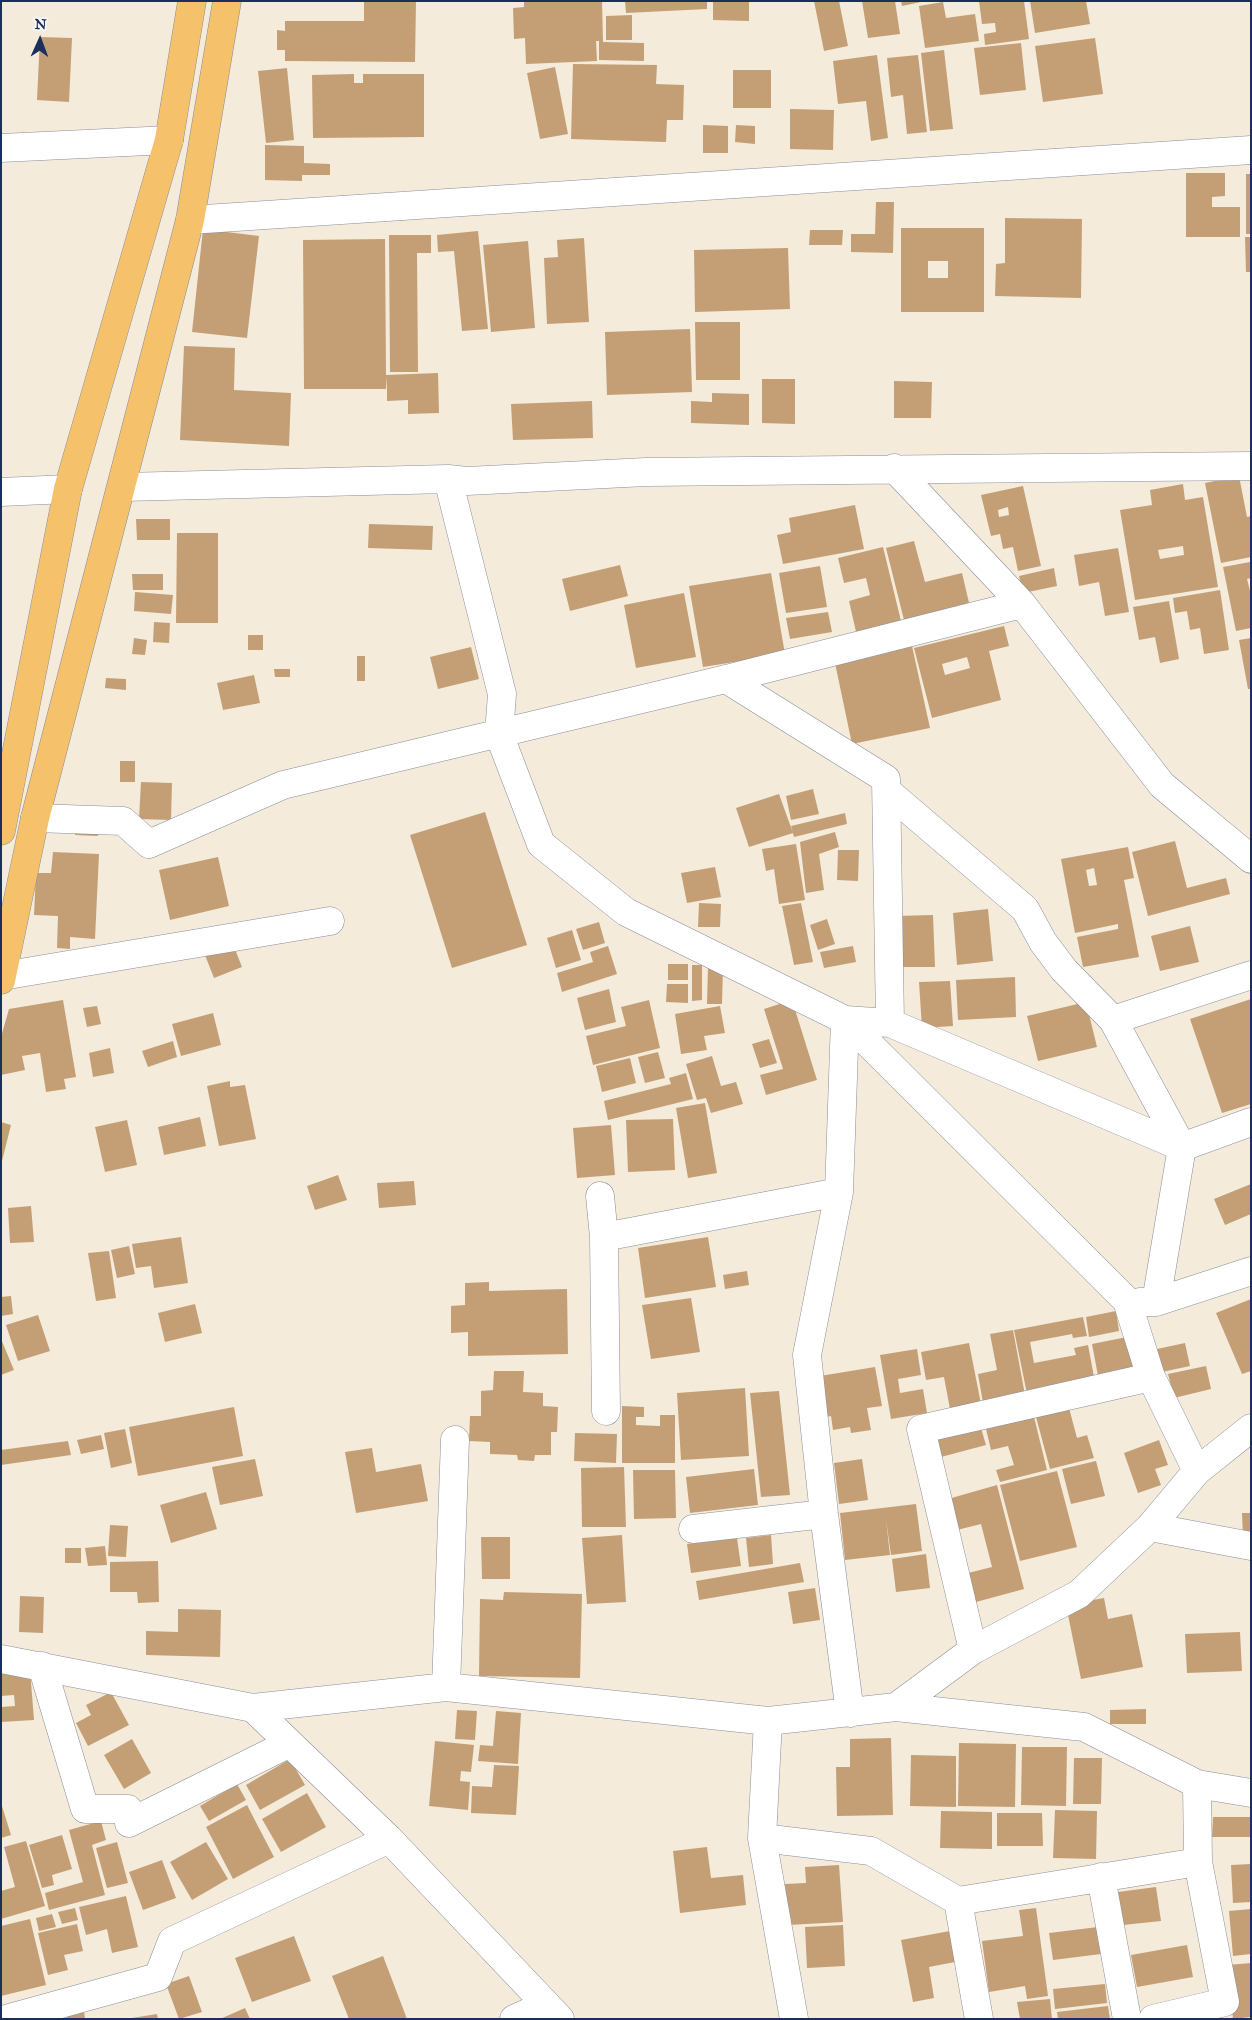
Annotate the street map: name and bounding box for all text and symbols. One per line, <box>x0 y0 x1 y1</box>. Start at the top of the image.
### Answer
north arrow <box>15 15 65 65</box>
text: N <box>34 16 47 33</box>

